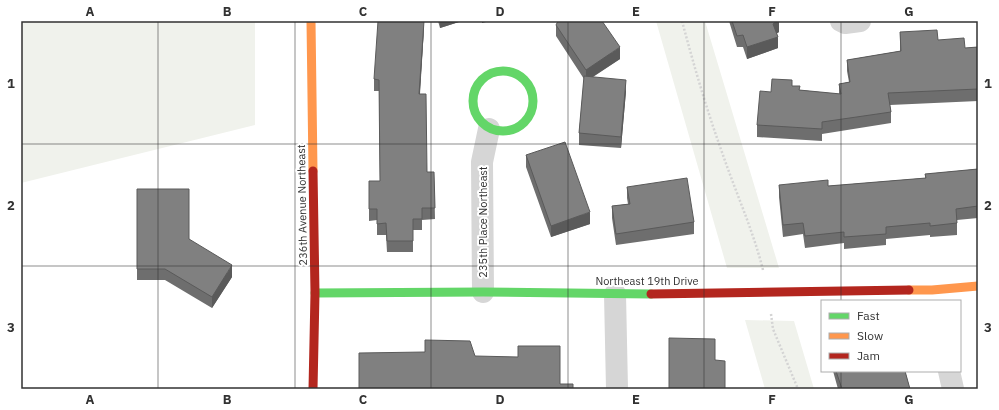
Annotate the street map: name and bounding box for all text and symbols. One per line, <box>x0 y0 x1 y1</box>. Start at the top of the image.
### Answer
text: A <box>86 3 95 20</box>
text: B <box>223 3 232 20</box>
text: C <box>359 3 368 20</box>
text: D <box>495 3 505 20</box>
text: E <box>632 3 640 20</box>
text: F <box>768 3 776 20</box>
text: G <box>904 3 914 20</box>
text: 1 <box>7 75 15 92</box>
text: 1 <box>984 75 992 92</box>
street label: 236th Avenue Northeast <box>294 144 310 266</box>
street label: 235th Place Northeast <box>476 166 490 278</box>
text: 2 <box>7 197 15 214</box>
text: 2 <box>984 197 992 214</box>
street label: Northeast 19th Drive <box>595 274 699 288</box>
legend <box>821 300 961 372</box>
text: Fast <box>857 308 880 323</box>
text: 3 <box>7 319 15 336</box>
text: 3 <box>984 319 992 336</box>
text: Slow <box>857 328 883 343</box>
text: Jam <box>857 348 880 363</box>
text: A <box>86 391 95 408</box>
text: B <box>223 391 232 408</box>
text: C <box>359 391 368 408</box>
text: D <box>495 391 505 408</box>
text: E <box>632 391 640 408</box>
text: F <box>768 391 776 408</box>
text: G <box>904 391 914 408</box>

